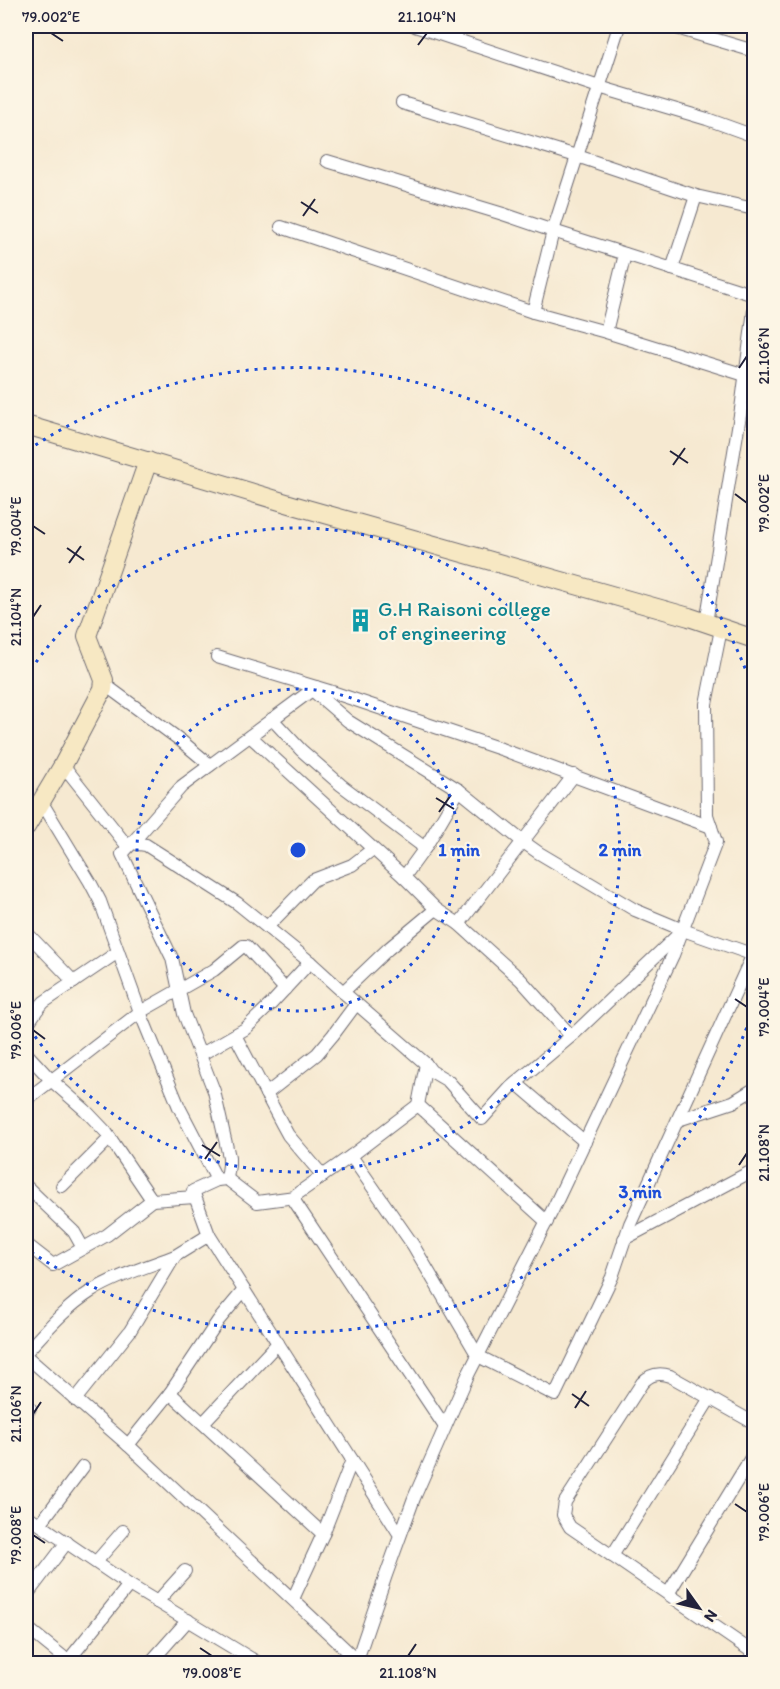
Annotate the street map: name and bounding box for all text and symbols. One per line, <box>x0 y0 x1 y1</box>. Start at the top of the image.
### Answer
text: 79.002°E <box>22 8 80 26</box>
text: 21.104°N <box>398 8 456 26</box>
text: 21.106°N <box>755 327 773 385</box>
text: 79.002°E <box>755 474 773 532</box>
text: 79.004°E <box>7 496 25 556</box>
text: 21.104°N <box>7 588 25 646</box>
place label: G.H Raisoni college of engineering <box>378 596 551 645</box>
building icon: G.H Raisoni college of engineering <box>347 608 373 634</box>
text: 1 min <box>438 839 480 861</box>
text: 2 min <box>599 839 642 861</box>
centre of rings <box>288 840 308 860</box>
text: 79.004°E <box>755 977 773 1037</box>
text: 79.006°E <box>7 1001 25 1059</box>
text: 21.108°N <box>755 1124 773 1182</box>
text: 3 min <box>618 1181 662 1203</box>
text: 21.106°N <box>7 1385 25 1443</box>
text: 79.006°E <box>755 1483 773 1541</box>
text: 79.008°E <box>7 1506 25 1564</box>
north arrow <box>669 1578 729 1638</box>
text: N <box>700 1606 722 1626</box>
text: 79.008°E <box>183 1664 241 1682</box>
text: 21.108°N <box>379 1664 437 1682</box>

